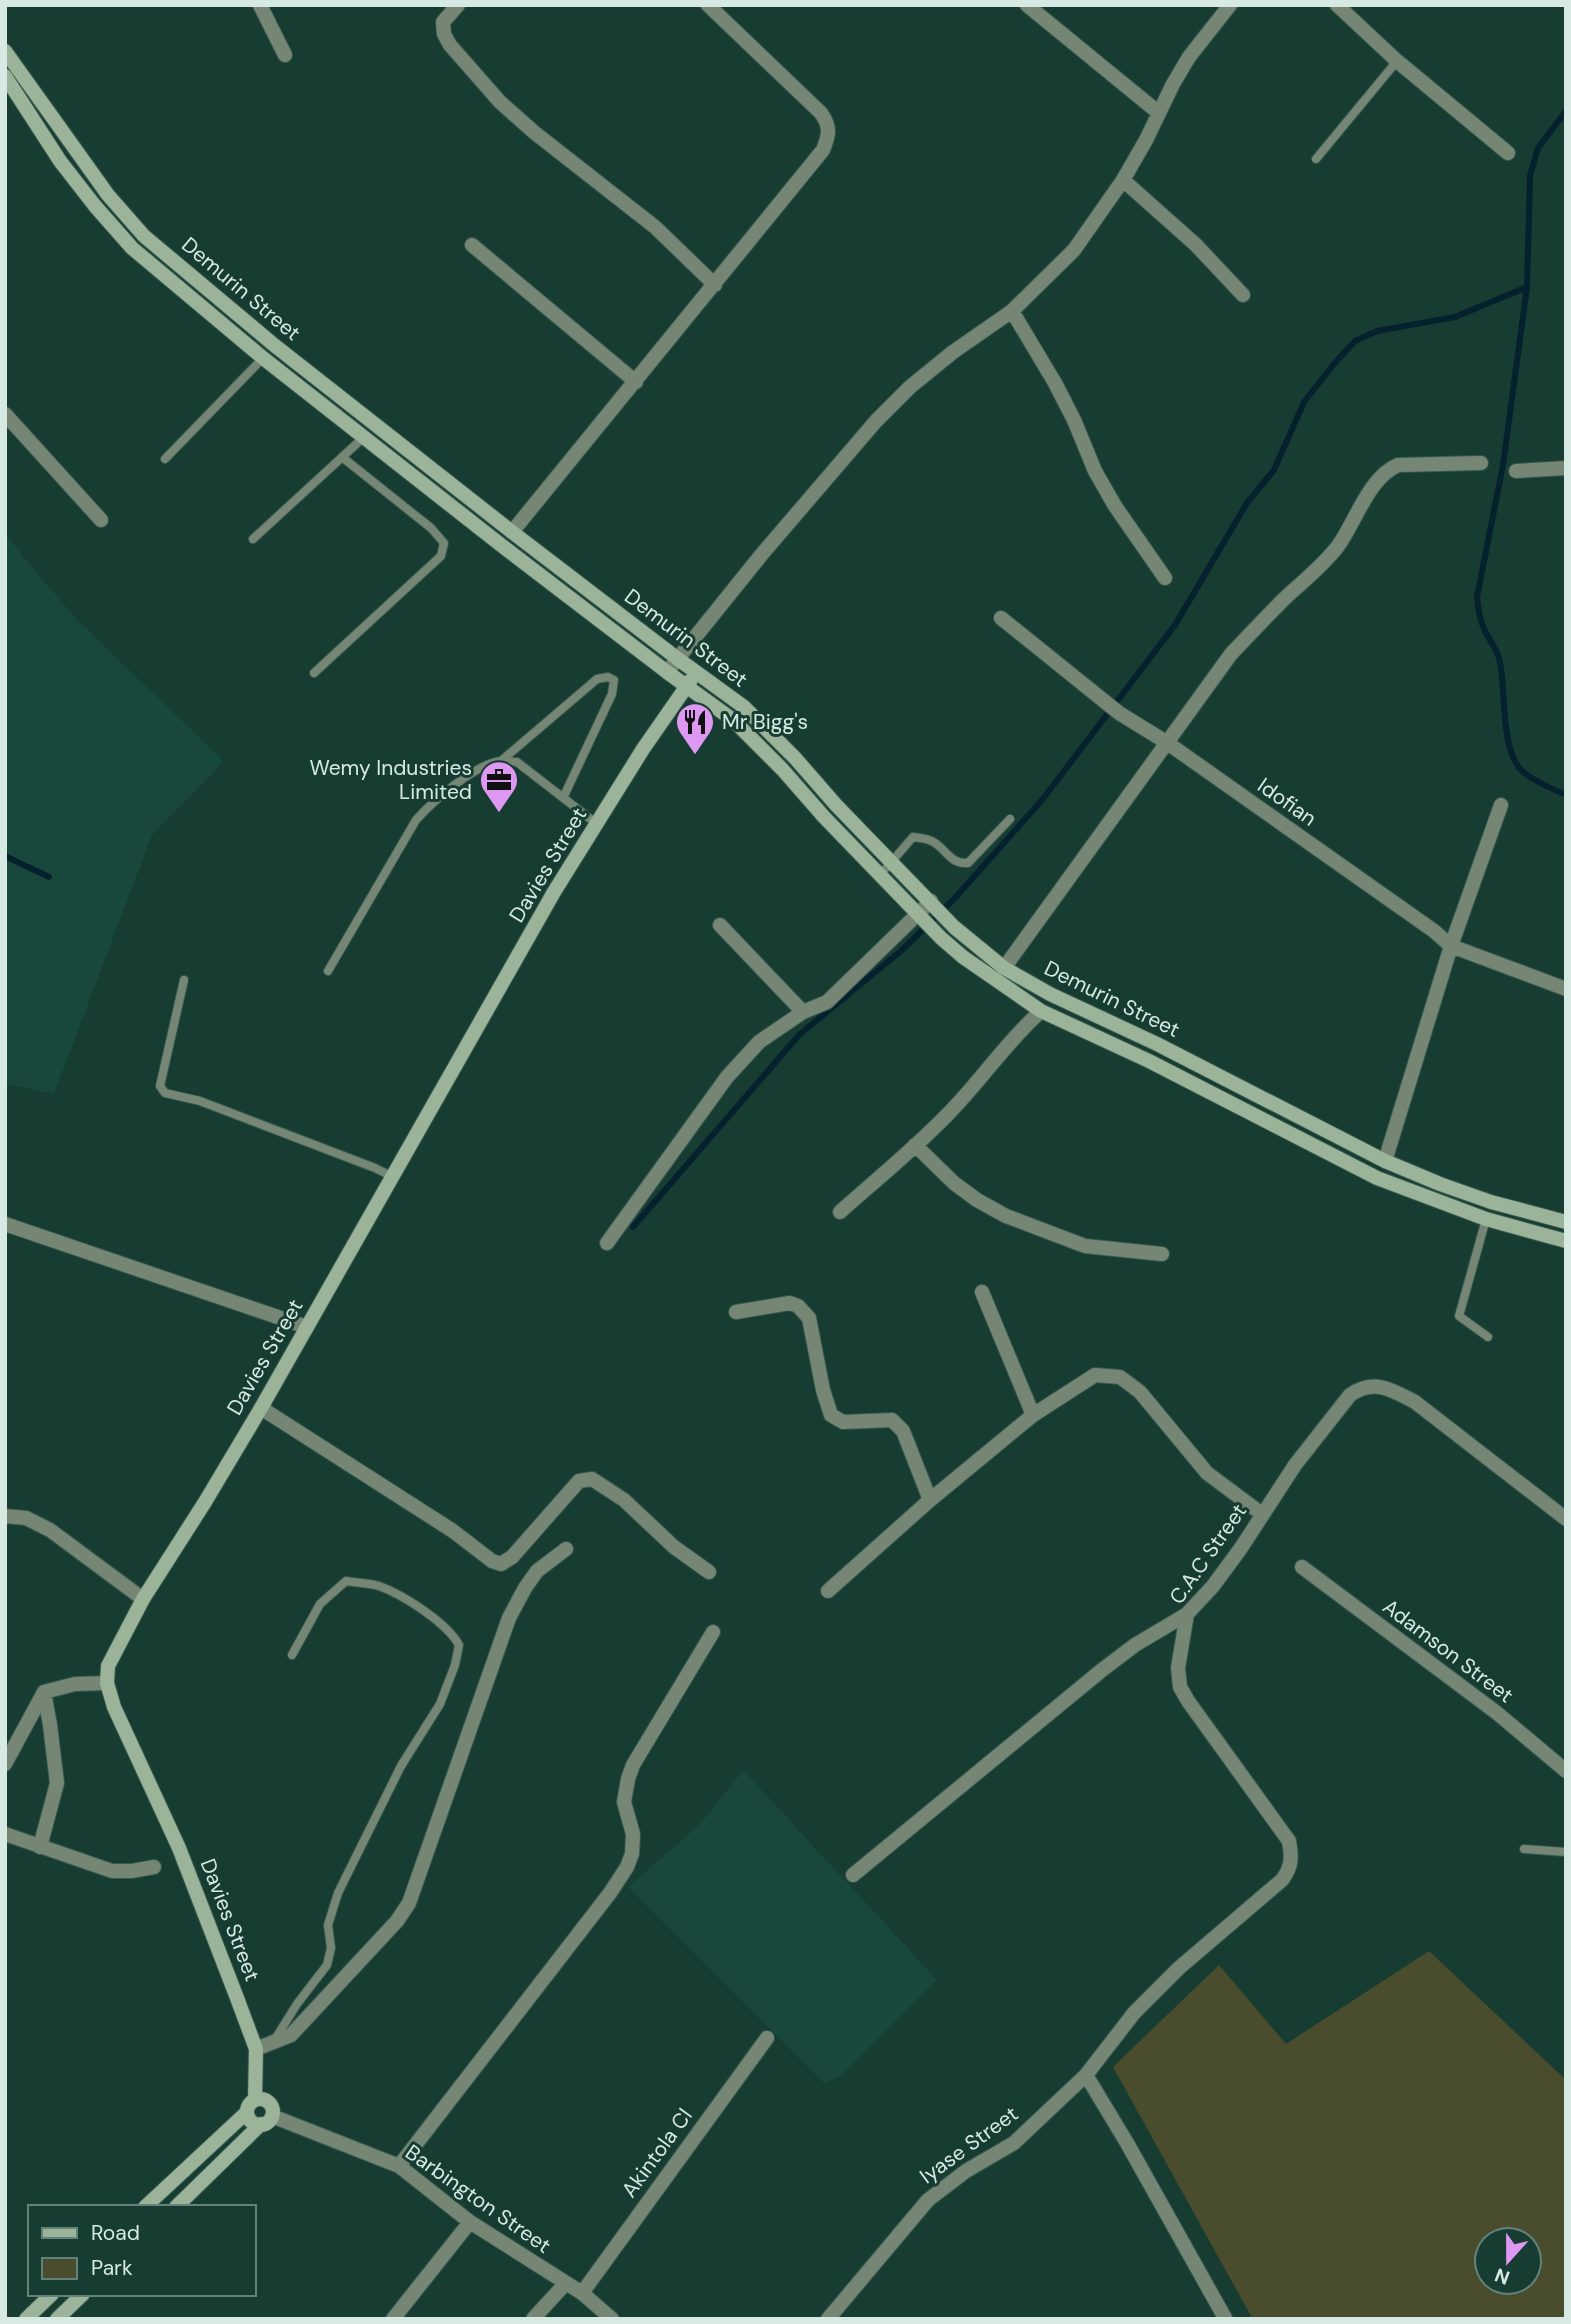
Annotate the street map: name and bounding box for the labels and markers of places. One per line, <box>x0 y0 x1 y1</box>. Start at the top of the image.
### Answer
restaurant icon: Mr Bigg's <box>674 701 716 756</box>
place label: Mr Bigg's <box>722 708 808 736</box>
place label: Wemy Industries Limited <box>309 754 472 806</box>
office icon: Wemy Industries Limited <box>478 759 520 814</box>

